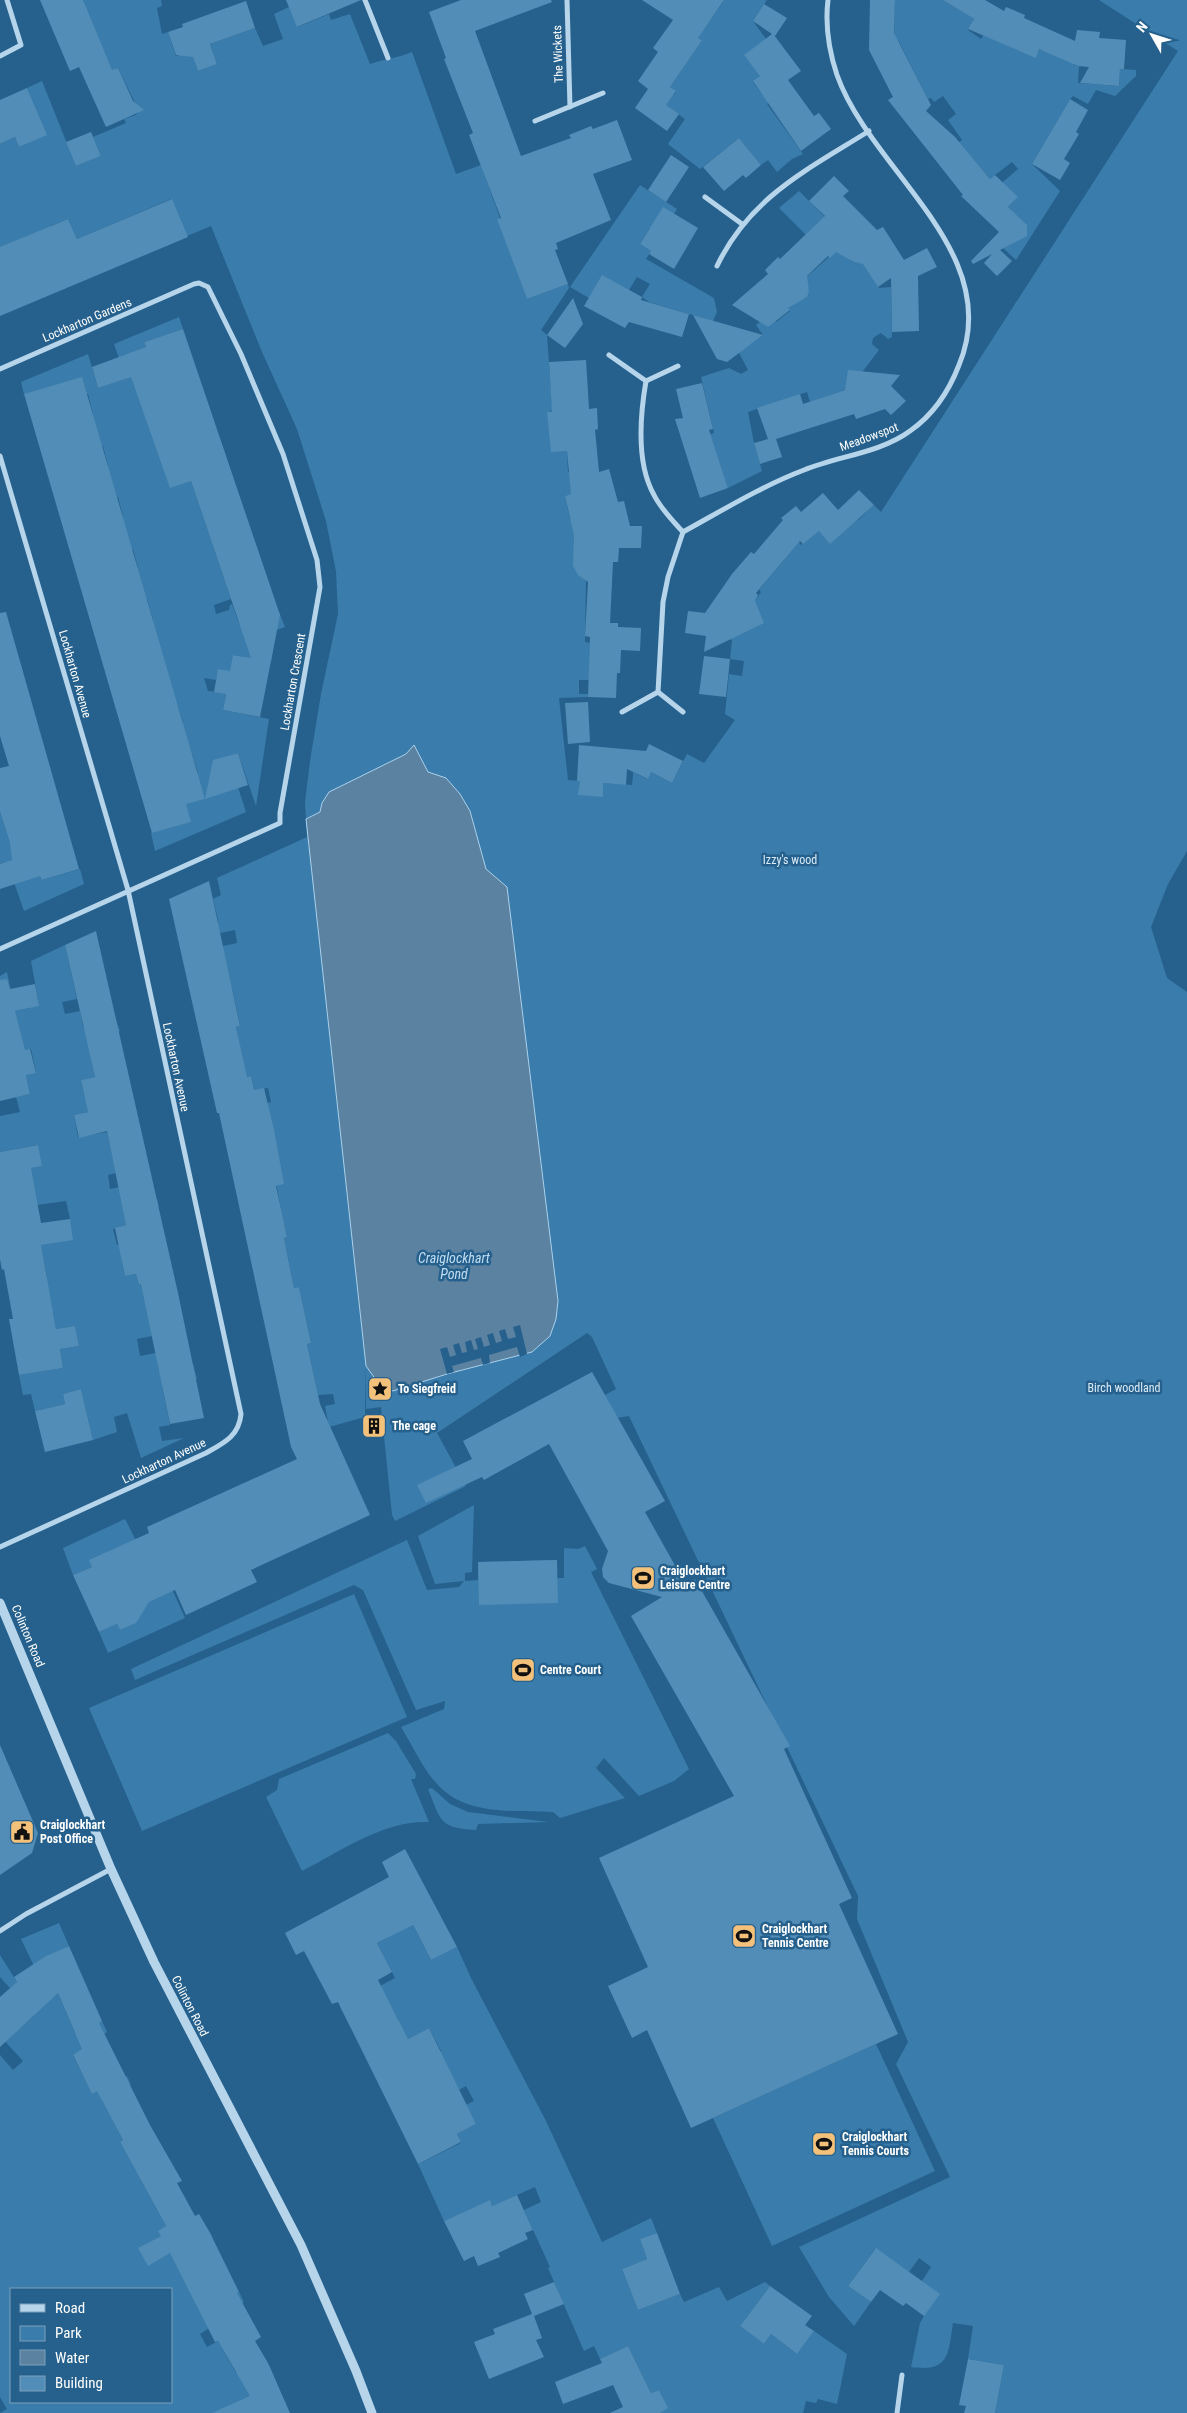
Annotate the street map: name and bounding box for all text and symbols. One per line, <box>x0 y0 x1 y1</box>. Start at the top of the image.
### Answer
north arrow <box>1127 10 1177 60</box>
text: N <box>1133 18 1151 35</box>
street label: The Wickets <box>550 25 566 83</box>
street label: Lockharton Gardens <box>40 295 134 345</box>
street label: Meadowspot <box>838 420 901 454</box>
street label: Lockharton Avenue <box>56 628 94 720</box>
street label: Lockharton Crescent <box>278 632 308 732</box>
park label: Izzy's wood <box>763 853 817 867</box>
street label: Lockharton Avenue <box>160 1021 192 1113</box>
water label: Craiglockhart Pond <box>418 1250 491 1282</box>
place icon: To Siegfreid <box>367 1376 393 1402</box>
park label: Birch woodland <box>1087 1381 1161 1395</box>
place label: To Siegfreid <box>398 1382 456 1396</box>
building icon: The cage <box>361 1413 387 1439</box>
place label: The cage <box>392 1419 436 1433</box>
street label: Lockharton Avenue <box>120 1435 208 1487</box>
place label: Craiglockhart Leisure Centre <box>660 1564 730 1592</box>
sports icon: Craiglockhart Leisure Centre <box>630 1565 656 1591</box>
street label: Colinton Road <box>9 1603 47 1669</box>
sports icon: Centre Court <box>510 1657 536 1683</box>
place label: Centre Court <box>540 1663 602 1677</box>
place label: Craiglockhart Post Office <box>40 1818 105 1846</box>
public building icon: Craiglockhart Post Office <box>9 1819 35 1845</box>
place label: Craiglockhart Tennis Centre <box>762 1922 829 1950</box>
sports icon: Craiglockhart Tennis Centre <box>731 1923 757 1949</box>
street label: Colinton Road <box>169 1973 211 2039</box>
place label: Craiglockhart Tennis Courts <box>842 2130 909 2158</box>
sports icon: Craiglockhart Tennis Courts <box>811 2131 837 2157</box>
legend <box>10 2288 172 2403</box>
text: Road <box>55 2299 85 2317</box>
text: Park <box>55 2324 82 2342</box>
text: Water <box>55 2349 90 2367</box>
text: Building <box>55 2374 103 2392</box>

